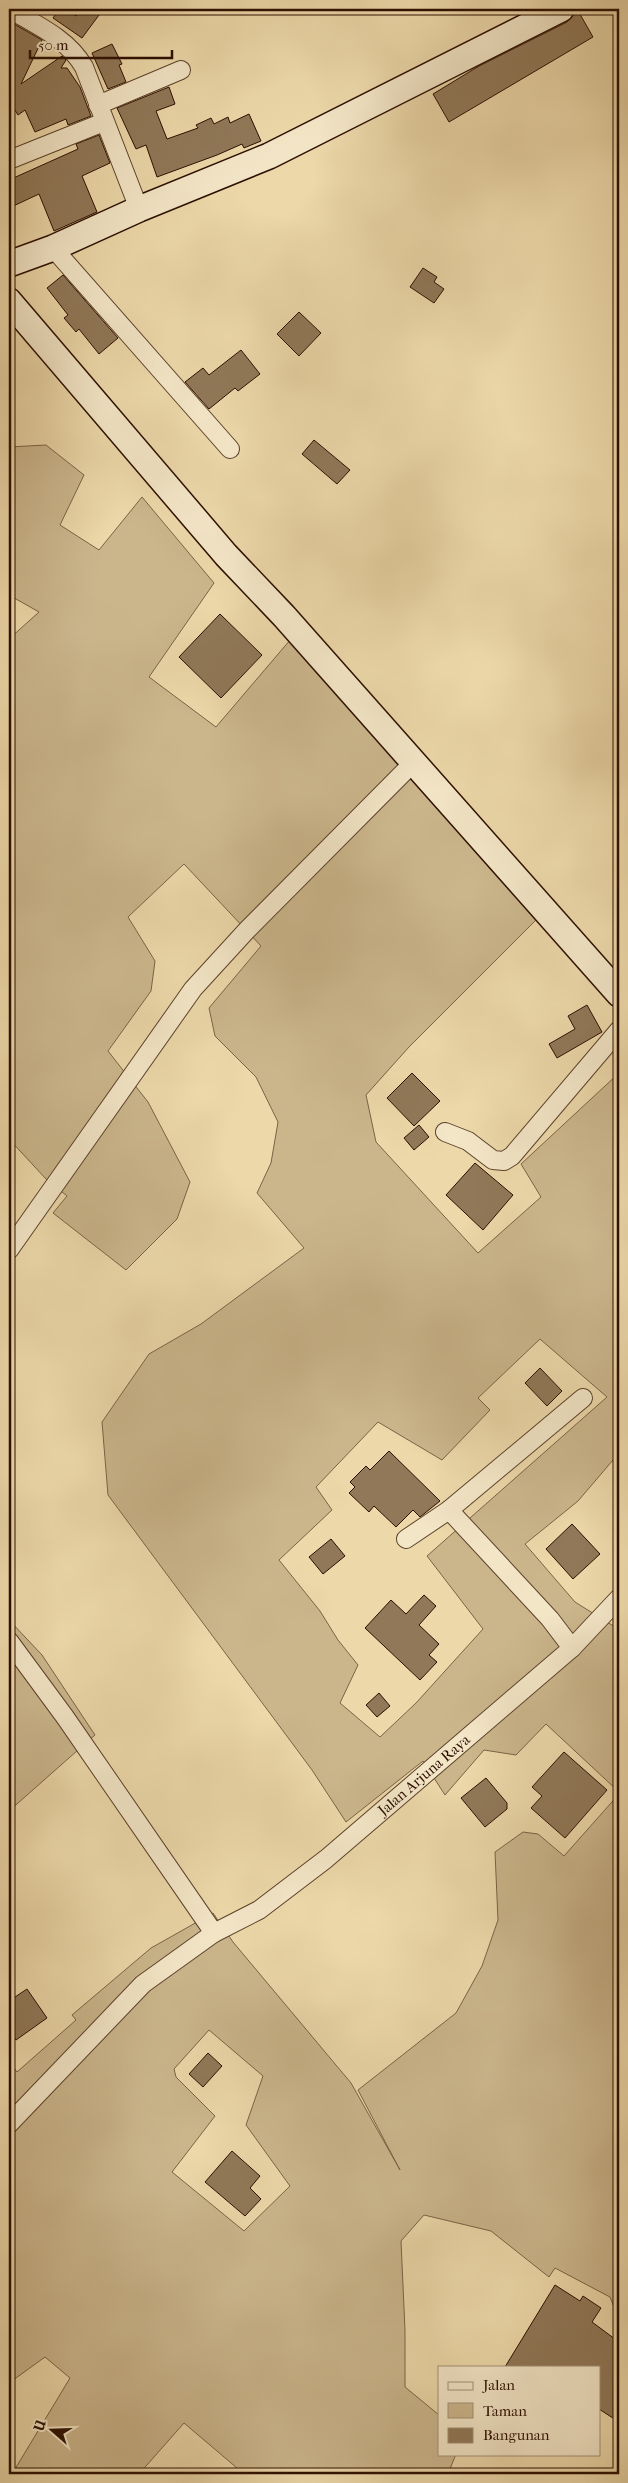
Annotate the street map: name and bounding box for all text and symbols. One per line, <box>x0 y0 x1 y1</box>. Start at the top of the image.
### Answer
scale bar <box>30 28 172 60</box>
text: 50 m <box>38 36 69 54</box>
street label: Jalan Arjuna Raya <box>374 1730 474 1820</box>
legend <box>438 2366 600 2456</box>
text: Jalan <box>482 2376 515 2394</box>
text: Taman <box>483 2402 527 2420</box>
north arrow <box>28 2406 78 2456</box>
text: U <box>30 2418 50 2435</box>
text: Bangunan <box>483 2426 550 2444</box>

